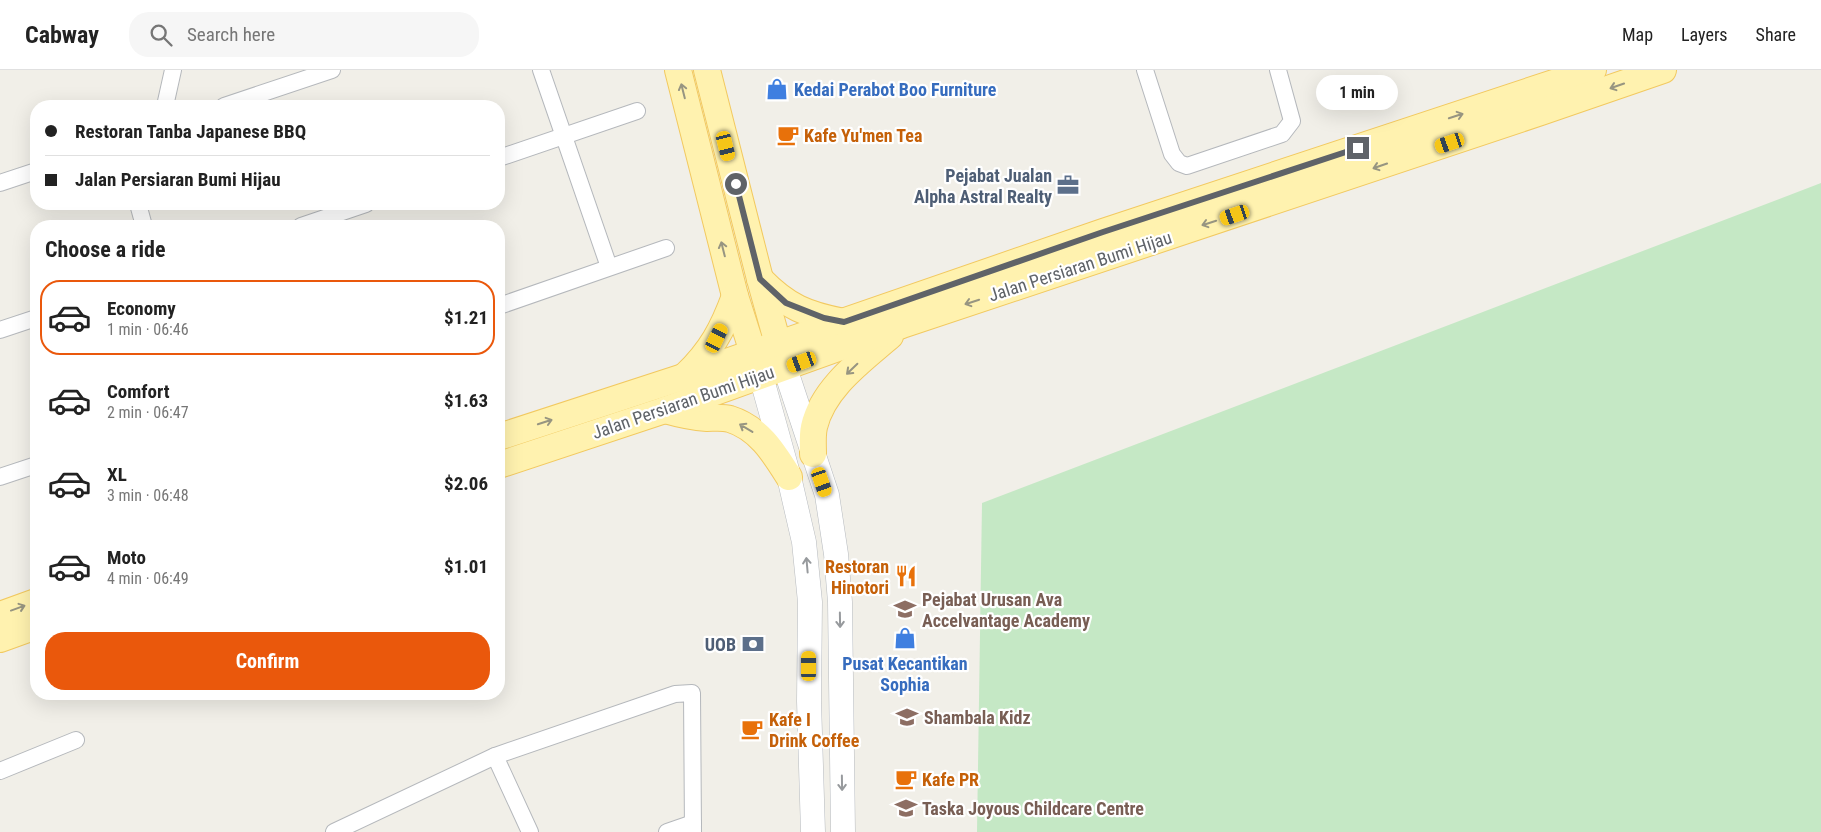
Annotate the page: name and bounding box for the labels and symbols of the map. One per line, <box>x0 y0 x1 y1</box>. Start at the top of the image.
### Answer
callout: 1 min <box>1317 75 1399 110</box>
shop icon: Kedai Perabot Boo Furniture <box>764 76 790 102</box>
place label: Kedai Perabot Boo Furniture <box>794 79 997 100</box>
one-way arrow <box>1609 82 1625 91</box>
one-way arrow <box>678 84 688 100</box>
one-way arrow <box>1447 111 1463 121</box>
cafe icon: Kafe Yu'men Tea <box>775 122 801 148</box>
place label: Kafe Yu'men Tea <box>804 125 922 146</box>
car <box>715 130 736 162</box>
car <box>1433 131 1466 155</box>
route end <box>1347 137 1369 159</box>
one-way arrow <box>1372 162 1388 171</box>
place label: Pejabat Jualan Alpha Astral Realty <box>914 165 1052 207</box>
office icon: Pejabat Jualan Alpha Astral Realty <box>1055 172 1081 198</box>
route start <box>725 173 747 195</box>
car <box>1218 203 1251 227</box>
one-way arrow <box>1201 219 1217 229</box>
street label: Jalan Persiaran Bumi Hijau <box>986 226 1174 306</box>
one-way arrow <box>718 241 727 257</box>
one-way arrow <box>964 298 980 307</box>
car <box>703 321 730 355</box>
car <box>785 350 818 374</box>
street label: Jalan Persiaran Bumi Hijau <box>589 361 777 443</box>
one-way arrow <box>847 363 859 375</box>
one-way arrow <box>537 417 553 427</box>
one-way arrow <box>739 423 754 433</box>
car <box>810 465 833 499</box>
place label: Restoran Hinotori <box>825 556 889 598</box>
one-way arrow <box>802 557 811 573</box>
restaurant icon: Restoran Hinotori <box>893 563 919 589</box>
place label: Pejabat Urusan Ava Accelvantage Academy <box>922 589 1090 631</box>
school or university icon: Pejabat Urusan Ava Accelvantage Academy <box>892 596 918 622</box>
one-way arrow <box>10 603 25 612</box>
one-way arrow <box>835 612 845 628</box>
shop icon: Pusat Kecantikan Sophia <box>892 625 918 651</box>
bank icon: UOB <box>740 631 766 657</box>
place label: UOB <box>705 634 736 655</box>
car <box>801 651 816 681</box>
place label: Pusat Kecantikan Sophia <box>842 653 968 695</box>
school or university icon: Shambala Kidz <box>894 704 920 730</box>
place label: Shambala Kidz <box>924 707 1031 728</box>
place label: Kafe I Drink Coffee <box>769 709 860 751</box>
cafe icon: Kafe I Drink Coffee <box>739 716 765 742</box>
cafe icon: Kafe PR <box>893 766 919 792</box>
place label: Kafe PR <box>922 769 979 790</box>
one-way arrow <box>838 775 847 791</box>
school or university icon: Taska Joyous Childcare Centre <box>893 795 919 821</box>
place label: Taska Joyous Childcare Centre <box>922 798 1144 819</box>

